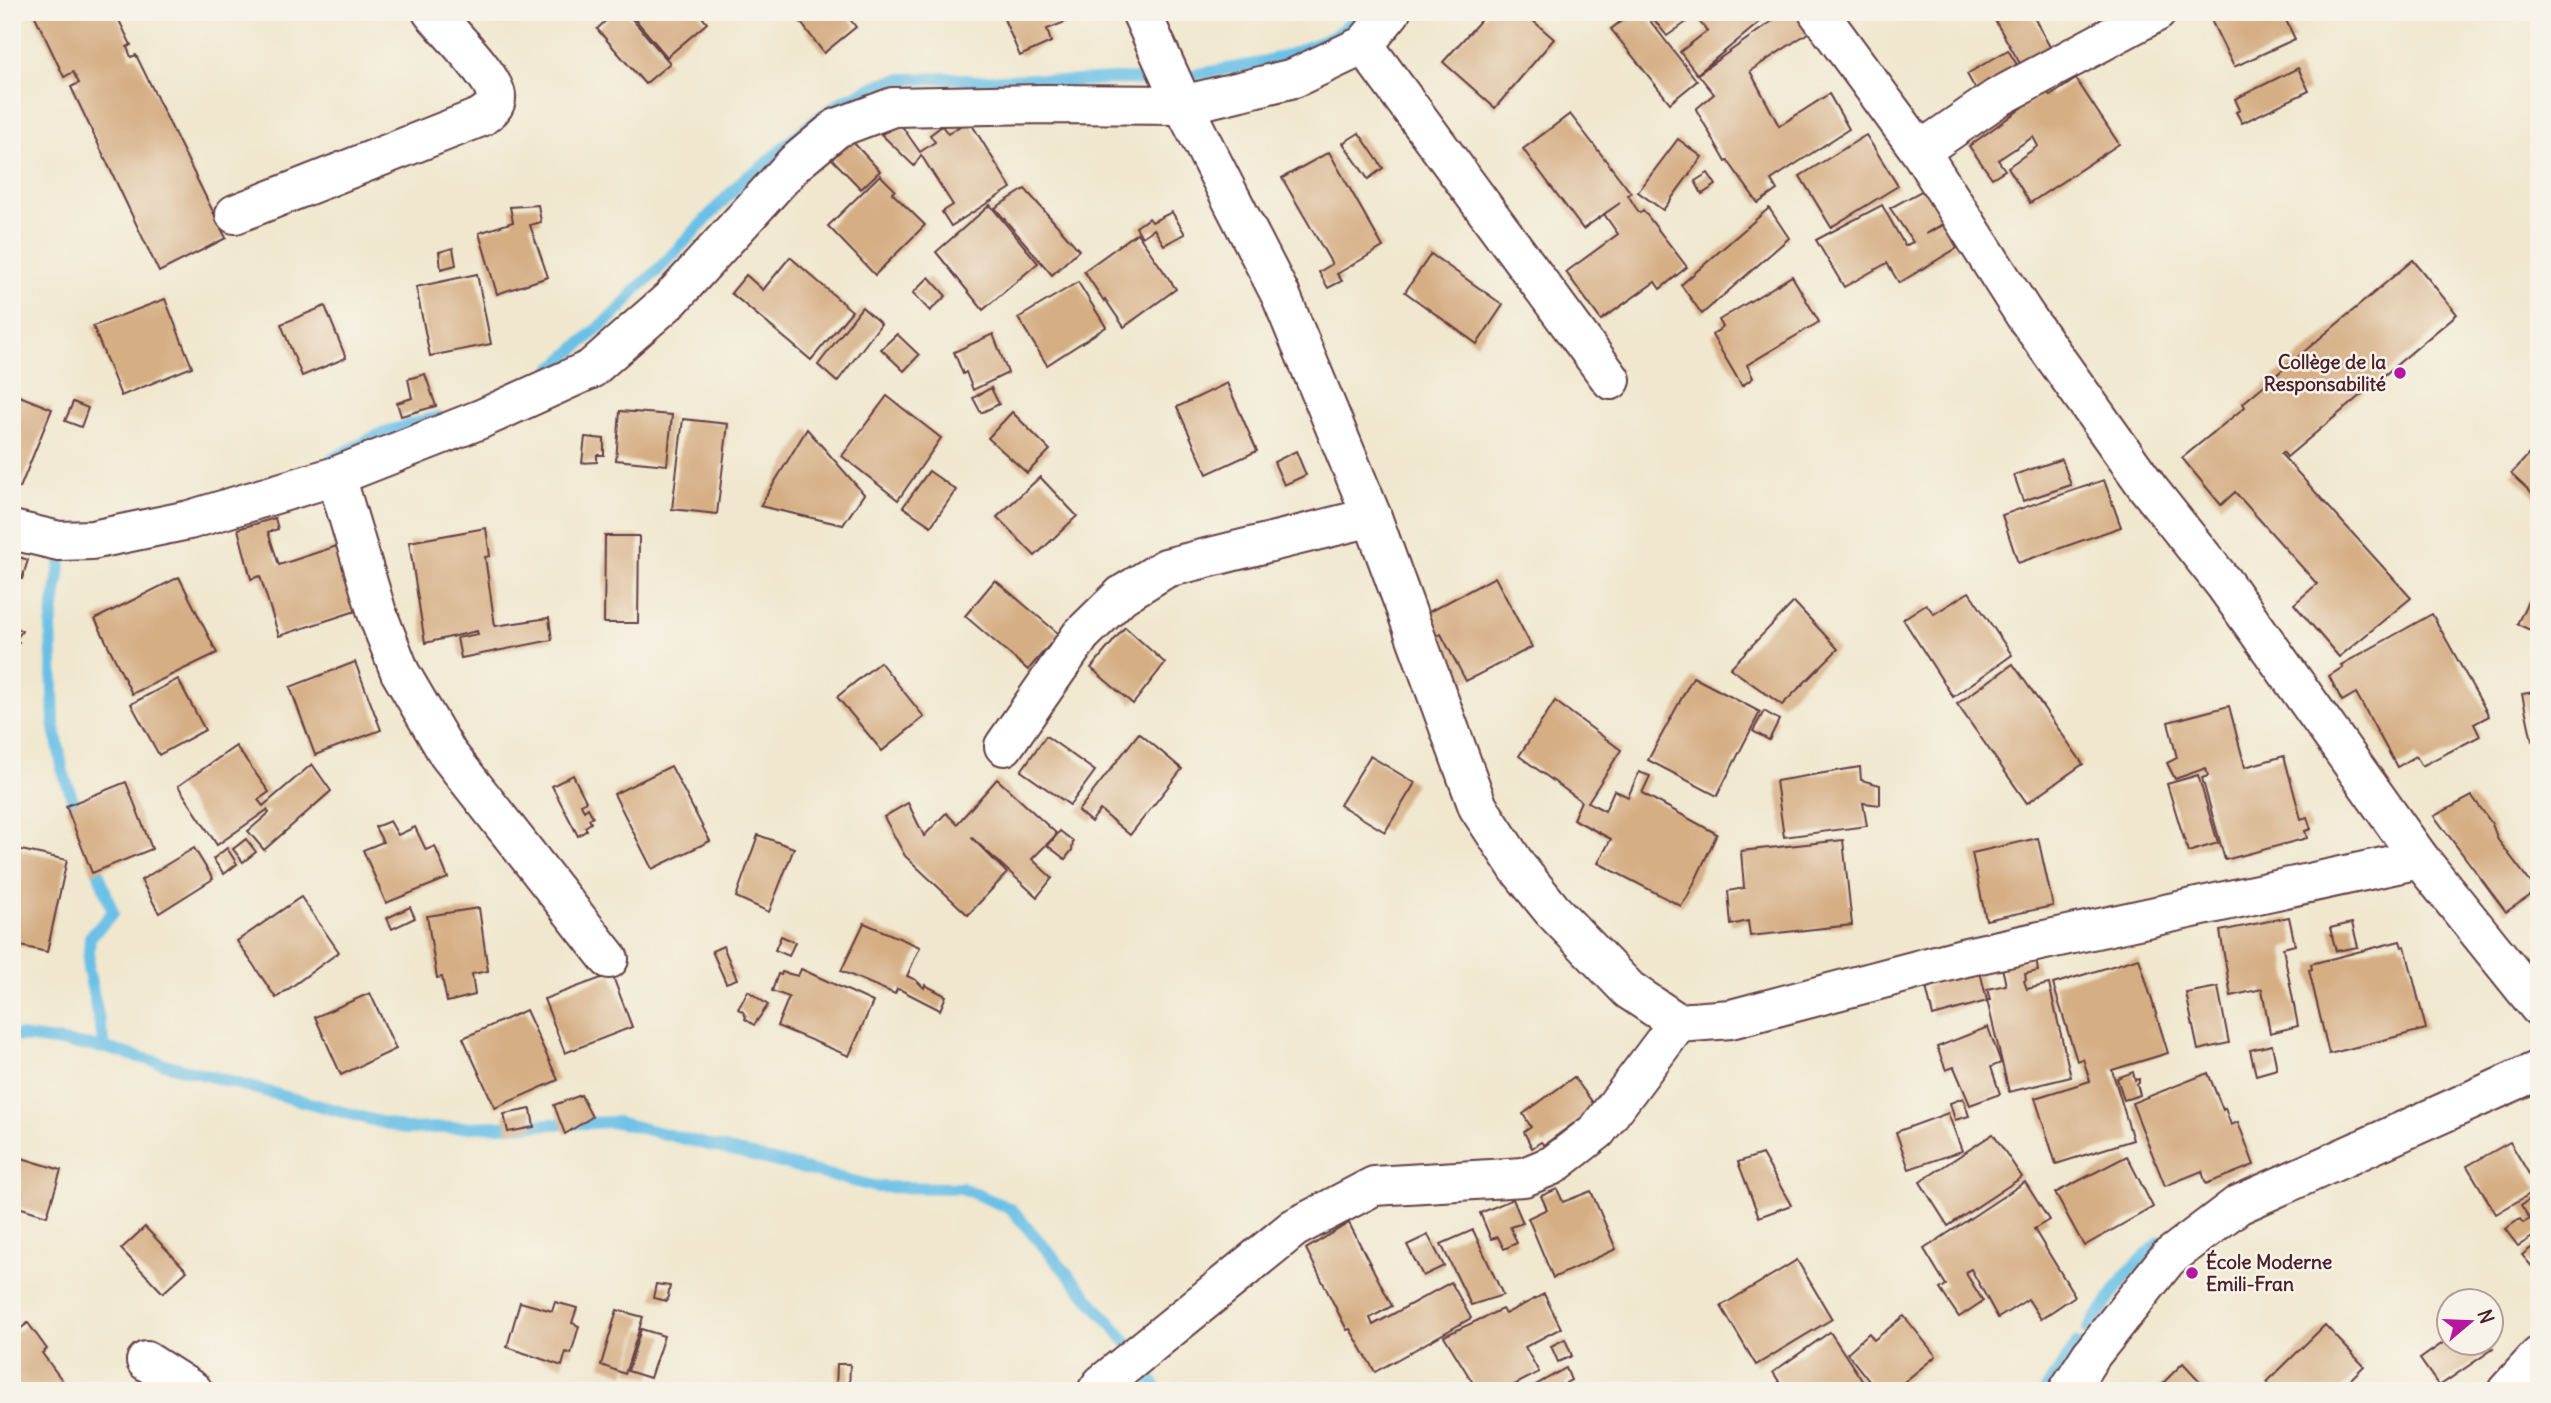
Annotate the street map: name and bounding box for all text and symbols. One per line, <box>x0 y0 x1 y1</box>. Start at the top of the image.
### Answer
place label: Collège de la Responsabilité <box>2264 350 2386 396</box>
marker: Collège de la Responsabilité <box>2392 365 2408 381</box>
place label: École Moderne Emili-Fran <box>2206 1249 2332 1296</box>
marker: École Moderne Emili-Fran <box>2184 1265 2200 1281</box>
north arrow <box>2436 1288 2506 1358</box>
text: N <box>2473 1306 2500 1327</box>

